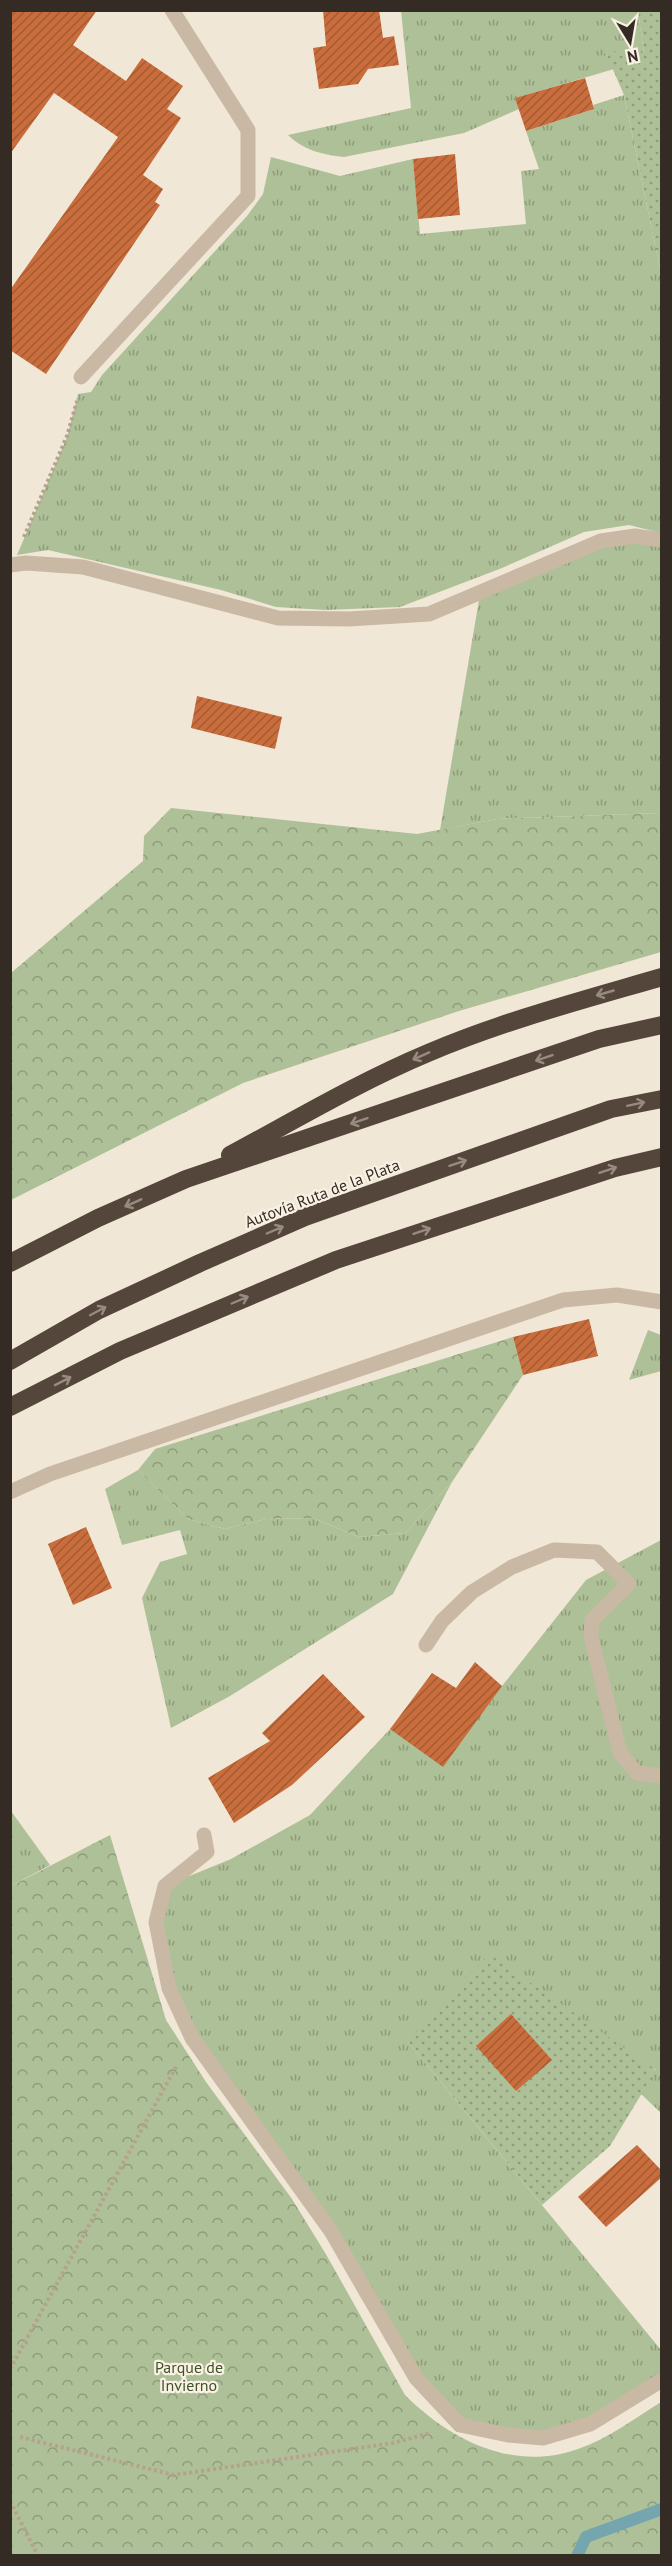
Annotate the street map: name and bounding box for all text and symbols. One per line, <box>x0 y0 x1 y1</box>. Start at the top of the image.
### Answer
north arrow <box>600 12 660 72</box>
text: N <box>626 46 640 68</box>
one-way arrow <box>596 988 615 999</box>
one-way arrow <box>412 1051 431 1062</box>
one-way arrow <box>535 1054 554 1065</box>
one-way arrow <box>626 1098 646 1109</box>
one-way arrow <box>350 1116 369 1127</box>
street label: Autovía Ruta de la Plata <box>242 1154 402 1232</box>
one-way arrow <box>448 1156 467 1167</box>
one-way arrow <box>598 1164 617 1175</box>
one-way arrow <box>124 1198 142 1209</box>
one-way arrow <box>265 1224 284 1235</box>
one-way arrow <box>412 1225 431 1236</box>
one-way arrow <box>230 1294 249 1305</box>
one-way arrow <box>89 1305 106 1317</box>
one-way arrow <box>53 1374 71 1386</box>
park label: Parque de Invierno <box>155 2357 223 2395</box>

